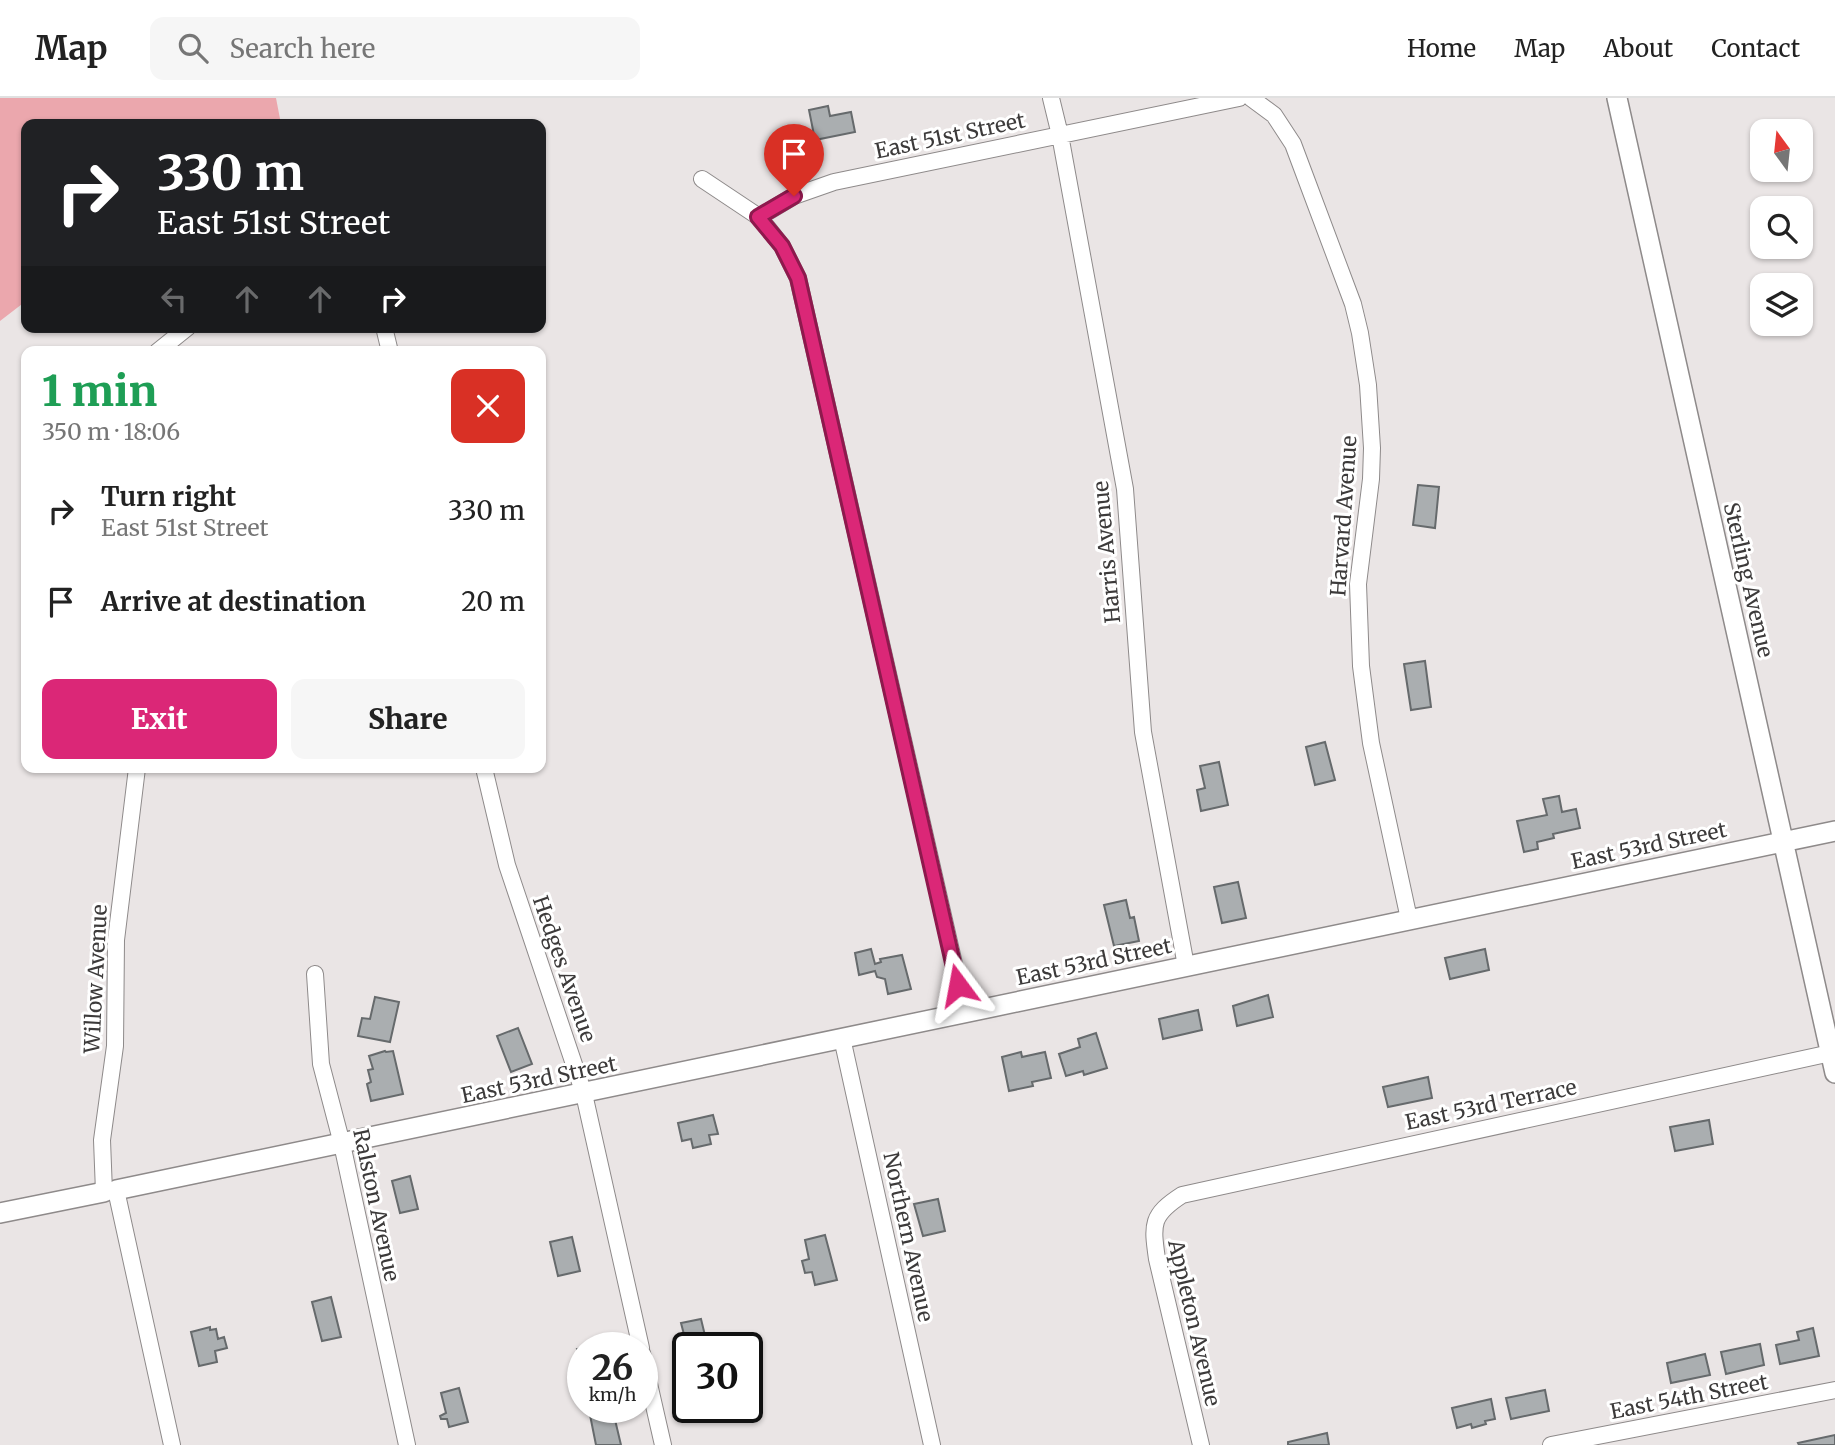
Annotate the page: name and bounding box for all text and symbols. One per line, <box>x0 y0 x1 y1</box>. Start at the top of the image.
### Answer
search box <box>150 17 640 80</box>
text: Map <box>35 28 108 69</box>
icon: search <box>174 29 212 67</box>
text: Search here <box>230 32 375 65</box>
text: Home <box>1407 33 1476 64</box>
text: Map <box>1514 33 1565 64</box>
text: About <box>1603 33 1673 64</box>
text: Contact <box>1711 33 1800 64</box>
street label: East 51st Street <box>872 106 1028 165</box>
north arrow <box>1750 119 1813 182</box>
map controls <box>1750 119 1813 336</box>
pin <box>764 124 824 196</box>
icon: arrive <box>775 135 813 173</box>
text: 330 m <box>157 142 304 203</box>
icon: right <box>42 147 133 238</box>
button: search <box>1750 196 1813 259</box>
text: East 51st Street <box>157 203 390 243</box>
button: layers <box>1750 273 1813 336</box>
icon: left <box>155 280 193 318</box>
icon: ahead <box>228 280 266 318</box>
icon: ahead <box>301 280 339 318</box>
icon: right <box>374 280 412 318</box>
text: 1 min <box>42 365 157 417</box>
button: close <box>451 369 525 443</box>
text: 350 m · 18:06 <box>42 417 180 446</box>
street label: Harvard Avenue <box>1324 435 1363 597</box>
text: Turn right <box>101 480 236 513</box>
street label: Harris Avenue <box>1087 480 1126 624</box>
icon: right <box>42 492 80 530</box>
text: 330 m <box>448 494 525 527</box>
street label: Sterling Avenue <box>1718 500 1779 660</box>
text: East 51st Street <box>101 513 269 542</box>
icon: arrive <box>42 583 80 621</box>
text: Arrive at destination <box>101 585 366 618</box>
text: 20 m <box>461 585 525 618</box>
button: Exit <box>42 679 277 759</box>
button: Share <box>291 679 525 759</box>
street label: East 53rd Street <box>1569 816 1729 875</box>
street label: Hedges Avenue <box>527 892 602 1046</box>
street label: Willow Avenue <box>78 904 113 1055</box>
street label: East 53rd Street <box>1014 932 1174 991</box>
position arrow <box>921 948 995 1022</box>
street label: East 53rd Street <box>459 1050 619 1109</box>
street label: East 53rd Terrace <box>1403 1073 1579 1136</box>
street label: Ralston Avenue <box>347 1126 406 1284</box>
street label: Northern Avenue <box>877 1150 940 1324</box>
street label: Appleton Avenue <box>1162 1236 1227 1409</box>
speed limit sign: 30 <box>672 1332 763 1423</box>
text: 26 <box>592 1346 633 1390</box>
street label: East 54th Street <box>1608 1368 1770 1425</box>
text: km/h <box>589 1383 636 1406</box>

